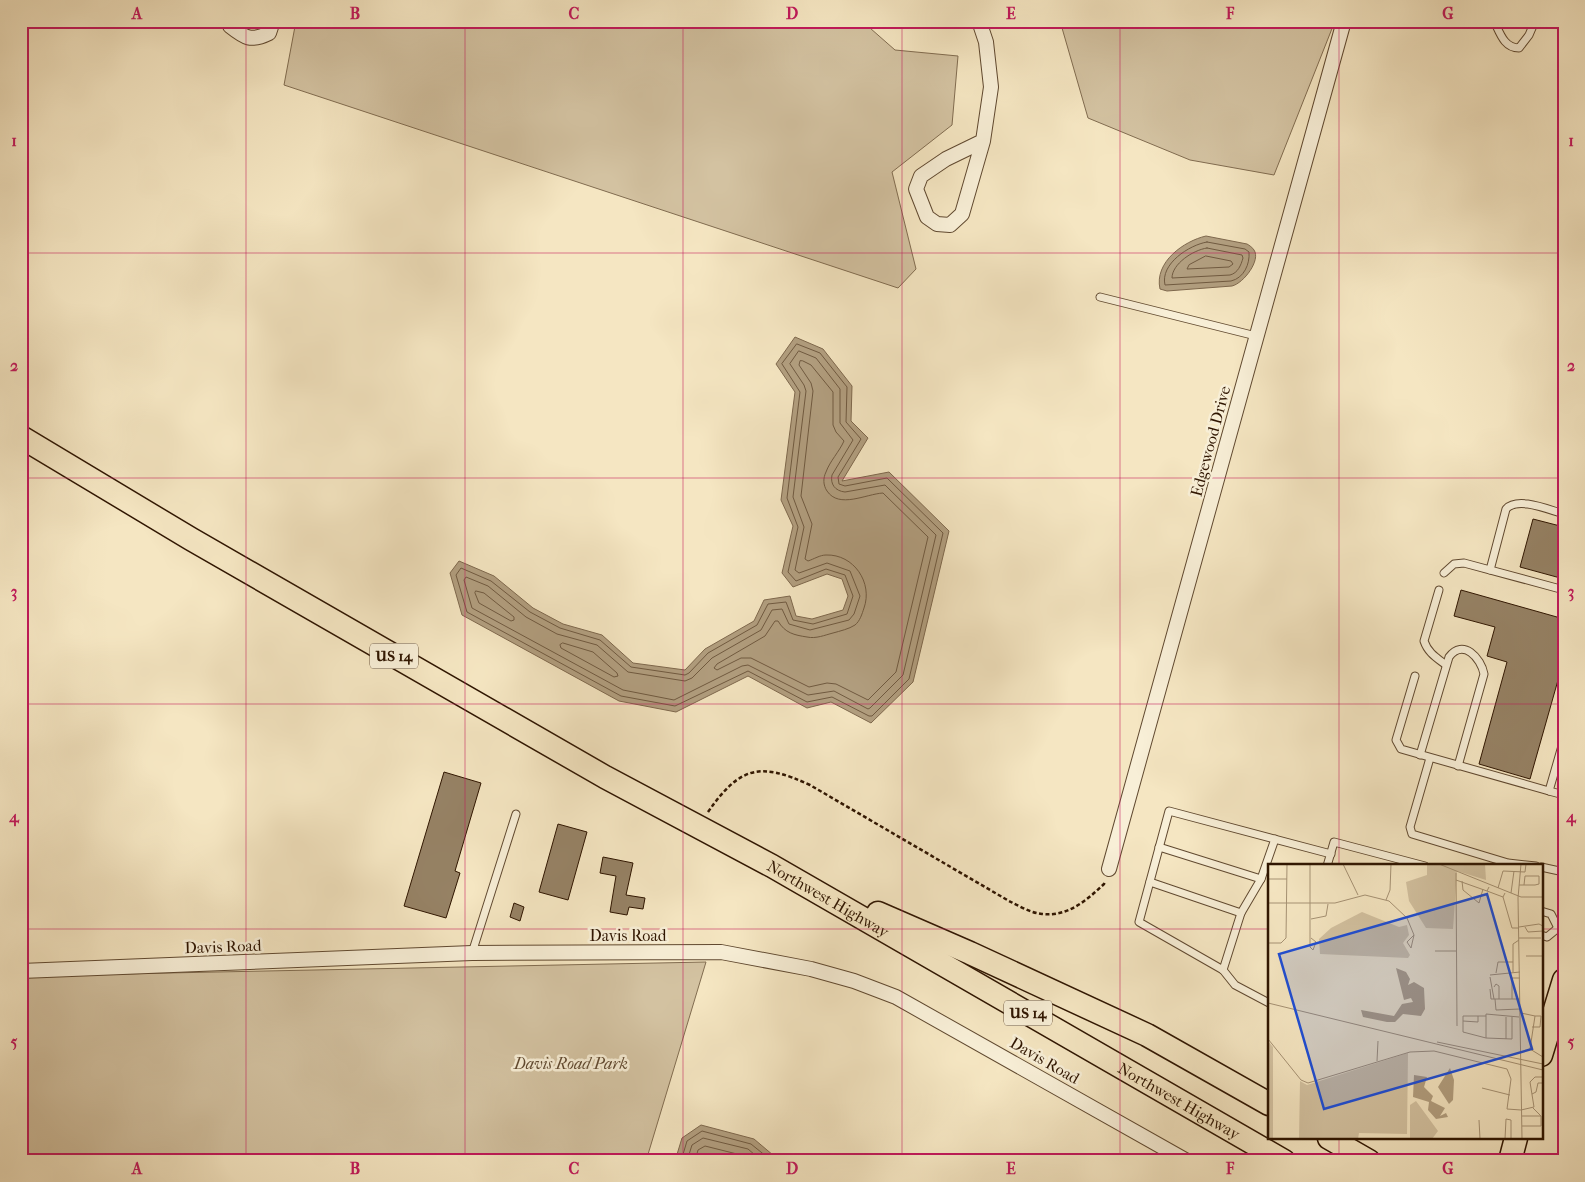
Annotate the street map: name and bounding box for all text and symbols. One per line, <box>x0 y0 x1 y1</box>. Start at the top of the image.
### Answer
text: A <box>131 4 143 23</box>
text: B <box>350 4 360 23</box>
text: C <box>569 4 580 23</box>
text: D <box>786 4 798 23</box>
text: E <box>1006 4 1016 23</box>
text: F <box>1225 4 1235 23</box>
text: G <box>1442 4 1454 23</box>
text: 1 <box>11 131 17 150</box>
text: 1 <box>1568 131 1574 150</box>
text: 2 <box>10 356 18 375</box>
text: 2 <box>1567 356 1575 375</box>
street label: Edgewood Drive <box>1187 384 1234 499</box>
text: 3 <box>11 582 17 602</box>
text: 3 <box>1568 582 1574 602</box>
road number: US 14 <box>370 644 418 668</box>
text: 4 <box>8 807 20 827</box>
text: 4 <box>1565 807 1577 827</box>
street label: Northwest Highway <box>764 856 893 942</box>
inset map <box>1268 864 1542 1140</box>
street label: Davis Road <box>589 926 667 945</box>
street label: Davis Road <box>184 936 262 957</box>
road number: US 14 <box>1004 1000 1052 1026</box>
text: 5 <box>11 1032 18 1051</box>
text: 5 <box>1568 1032 1575 1051</box>
street label: Davis Road <box>1007 1033 1083 1088</box>
park label: Davis Road Park <box>513 1054 628 1073</box>
street label: Northwest Highway <box>1115 1058 1244 1144</box>
text: A <box>131 1159 143 1178</box>
text: B <box>350 1159 360 1178</box>
text: C <box>569 1159 580 1178</box>
text: D <box>786 1159 798 1178</box>
text: E <box>1006 1159 1016 1178</box>
text: F <box>1225 1159 1235 1178</box>
text: G <box>1442 1159 1454 1178</box>

